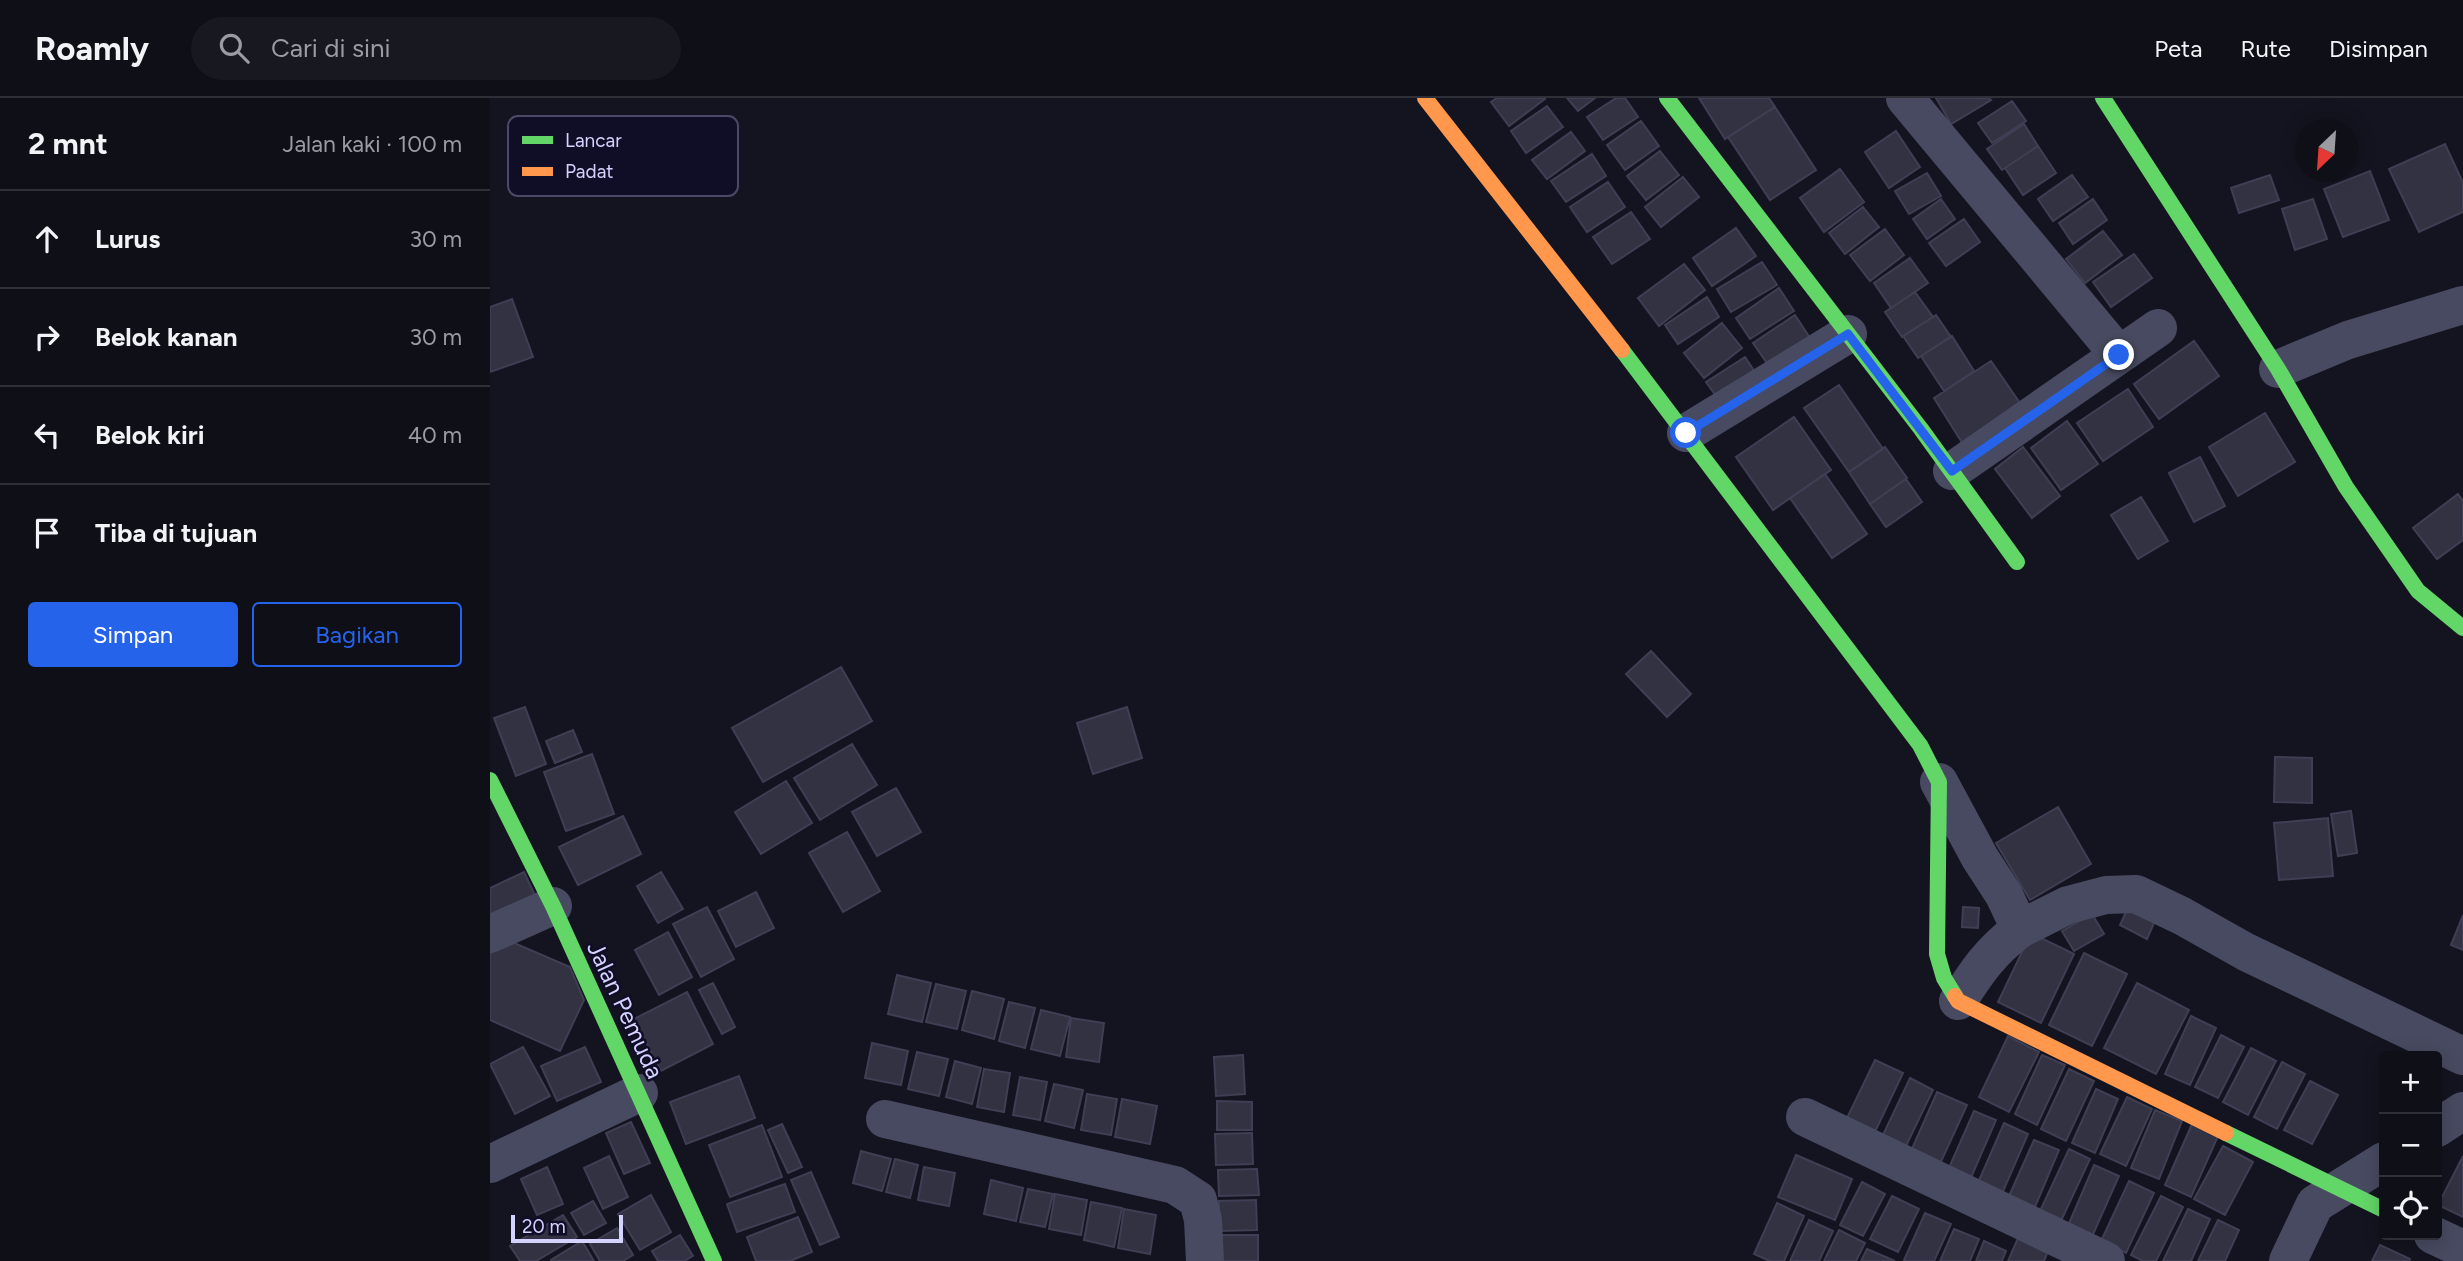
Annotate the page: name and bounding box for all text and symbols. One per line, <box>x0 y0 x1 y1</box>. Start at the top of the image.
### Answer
search box <box>191 17 681 80</box>
text: Roamly <box>35 29 149 68</box>
icon: search <box>215 29 253 67</box>
text: Cari di sini <box>271 32 391 64</box>
text: Peta <box>2154 34 2202 63</box>
text: Rute <box>2240 34 2291 63</box>
text: Disimpan <box>2329 34 2428 63</box>
legend <box>508 116 738 196</box>
north arrow <box>2295 119 2358 182</box>
text: 2 mnt <box>28 125 108 162</box>
text: Lancar <box>565 129 622 152</box>
text: Jalan kaki · 100 m <box>283 130 462 158</box>
text: Padat <box>565 160 614 183</box>
icon: ahead <box>28 220 66 258</box>
text: Lurus <box>95 223 160 255</box>
text: 30 m <box>409 225 462 253</box>
icon: right <box>28 318 66 356</box>
text: Belok kanan <box>95 321 238 353</box>
text: 30 m <box>409 323 462 351</box>
route end <box>2103 339 2134 370</box>
icon: left <box>28 416 66 454</box>
route start <box>1670 417 1701 448</box>
text: Belok kiri <box>95 419 204 451</box>
text: 40 m <box>408 421 462 449</box>
icon: arrive <box>28 514 66 552</box>
text: Tiba di tujuan <box>95 517 257 549</box>
button: Simpan <box>28 602 238 667</box>
button: Bagikan <box>252 602 462 667</box>
street label: Jalan Pemuda <box>581 936 670 1083</box>
map controls <box>2379 1051 2442 1240</box>
button: + <box>2379 1051 2442 1114</box>
button: − <box>2379 1114 2442 1177</box>
button: locate <box>2379 1177 2442 1240</box>
scale bar <box>511 1212 623 1244</box>
text: 20 m <box>522 1215 566 1238</box>

